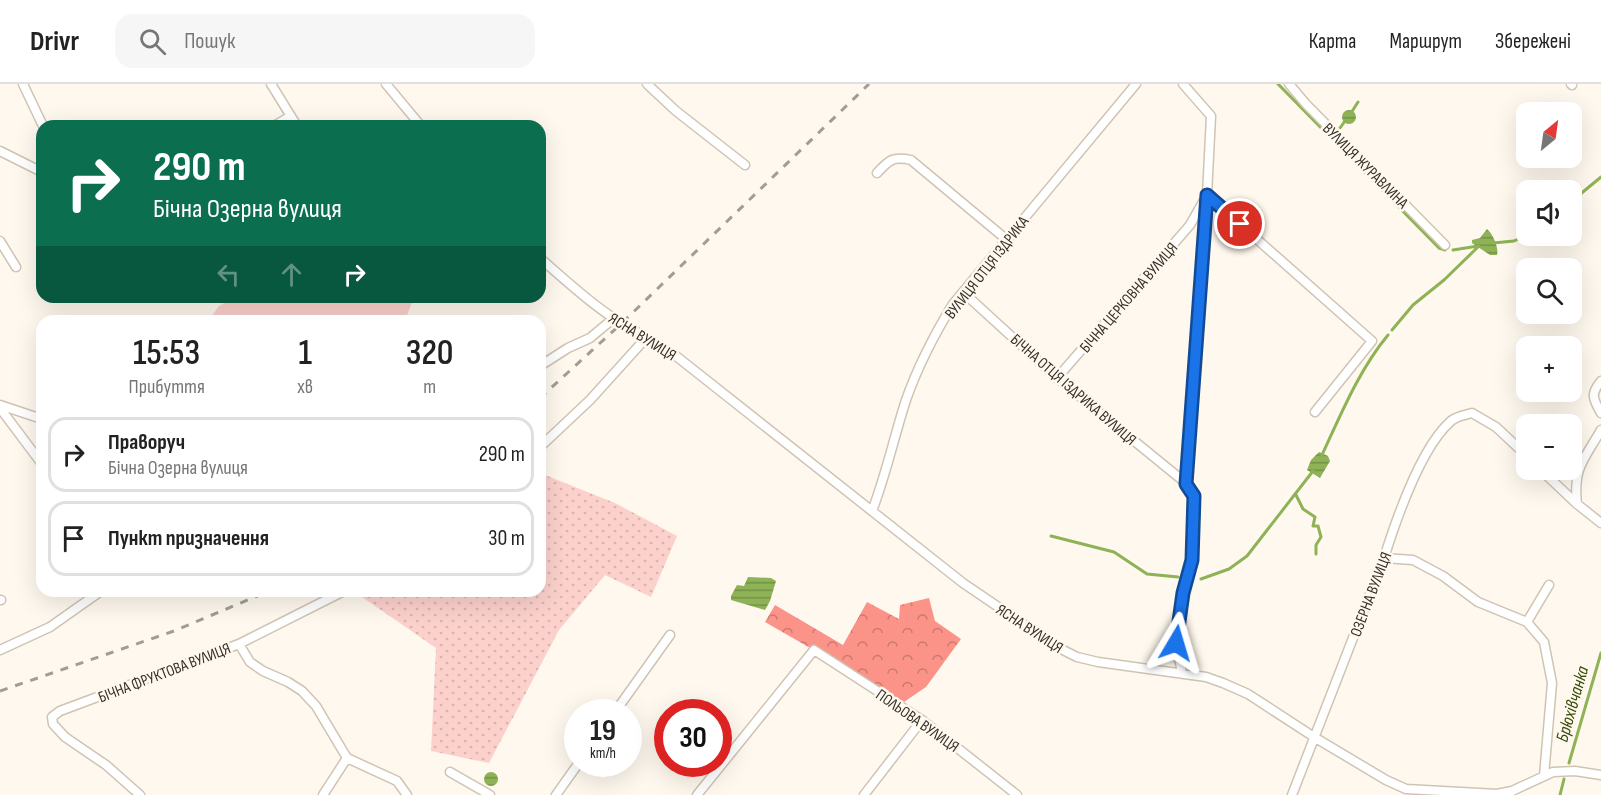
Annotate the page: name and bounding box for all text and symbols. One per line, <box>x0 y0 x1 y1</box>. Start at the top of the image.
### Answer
search box <box>115 14 535 68</box>
text: Drivr <box>30 25 79 58</box>
icon: search <box>136 25 169 58</box>
text: Пошук <box>184 28 235 55</box>
text: Карта <box>1309 29 1356 54</box>
text: Маршрут <box>1389 29 1462 54</box>
text: Збережені <box>1495 29 1571 54</box>
north arrow <box>1516 102 1582 168</box>
map controls <box>1516 102 1582 480</box>
street label: ВУЛИЦЯ ЖУРАВЛИНА <box>1318 119 1412 213</box>
text: 290 m <box>153 142 246 193</box>
icon: right <box>54 144 132 222</box>
button: sound <box>1516 180 1582 246</box>
text: Бічна Озерна вулиця <box>153 193 342 225</box>
pin <box>1214 198 1265 249</box>
icon: arrive <box>1223 207 1256 240</box>
street label: ВУЛИЦЯ ОТЦЯ ІЗДРИКА <box>941 213 1033 323</box>
street label: БІЧНА ЦЕРКОВНА ВУЛИЦЯ <box>1076 239 1182 357</box>
icon: left <box>212 258 245 291</box>
icon: ahead <box>275 258 308 291</box>
icon: right <box>338 258 371 291</box>
button: search <box>1516 258 1582 324</box>
street label: ЯСНА ВУЛИЦЯ <box>605 309 679 365</box>
street label: БІЧНА ОТЦЯ ІЗДРИКА ВУЛИЦЯ <box>1006 330 1140 450</box>
text: 15:53 <box>133 332 200 375</box>
text: 1 <box>298 332 312 375</box>
text: 320 <box>406 332 453 375</box>
button: + <box>1516 336 1582 402</box>
text: Прибуття <box>129 375 205 399</box>
text: хв <box>297 375 313 399</box>
text: m <box>423 375 436 399</box>
button: − <box>1516 414 1582 480</box>
text: Праворуч <box>108 429 185 456</box>
icon: right <box>57 438 90 471</box>
text: 290 m <box>479 441 525 468</box>
text: Бічна Озерна вулиця <box>108 456 248 480</box>
icon: arrive <box>57 522 90 555</box>
text: Пункт призначення <box>108 525 269 552</box>
text: 30 m <box>488 525 525 552</box>
street label: ОЗЕРНА ВУЛИЦЯ <box>1347 550 1396 640</box>
street label: ЯСНА ВУЛИЦЯ <box>992 601 1066 658</box>
position arrow <box>1144 611 1208 675</box>
street label: БІЧНА ФРУКТОВА ВУЛИЦЯ <box>96 639 233 707</box>
water label: Брюхівчанка <box>1552 663 1593 744</box>
street label: ПОЛЬОВА ВУЛИЦЯ <box>872 686 962 757</box>
speed limit sign: 30 <box>654 699 732 777</box>
text: 19 <box>590 713 616 749</box>
text: km/h <box>590 744 616 763</box>

